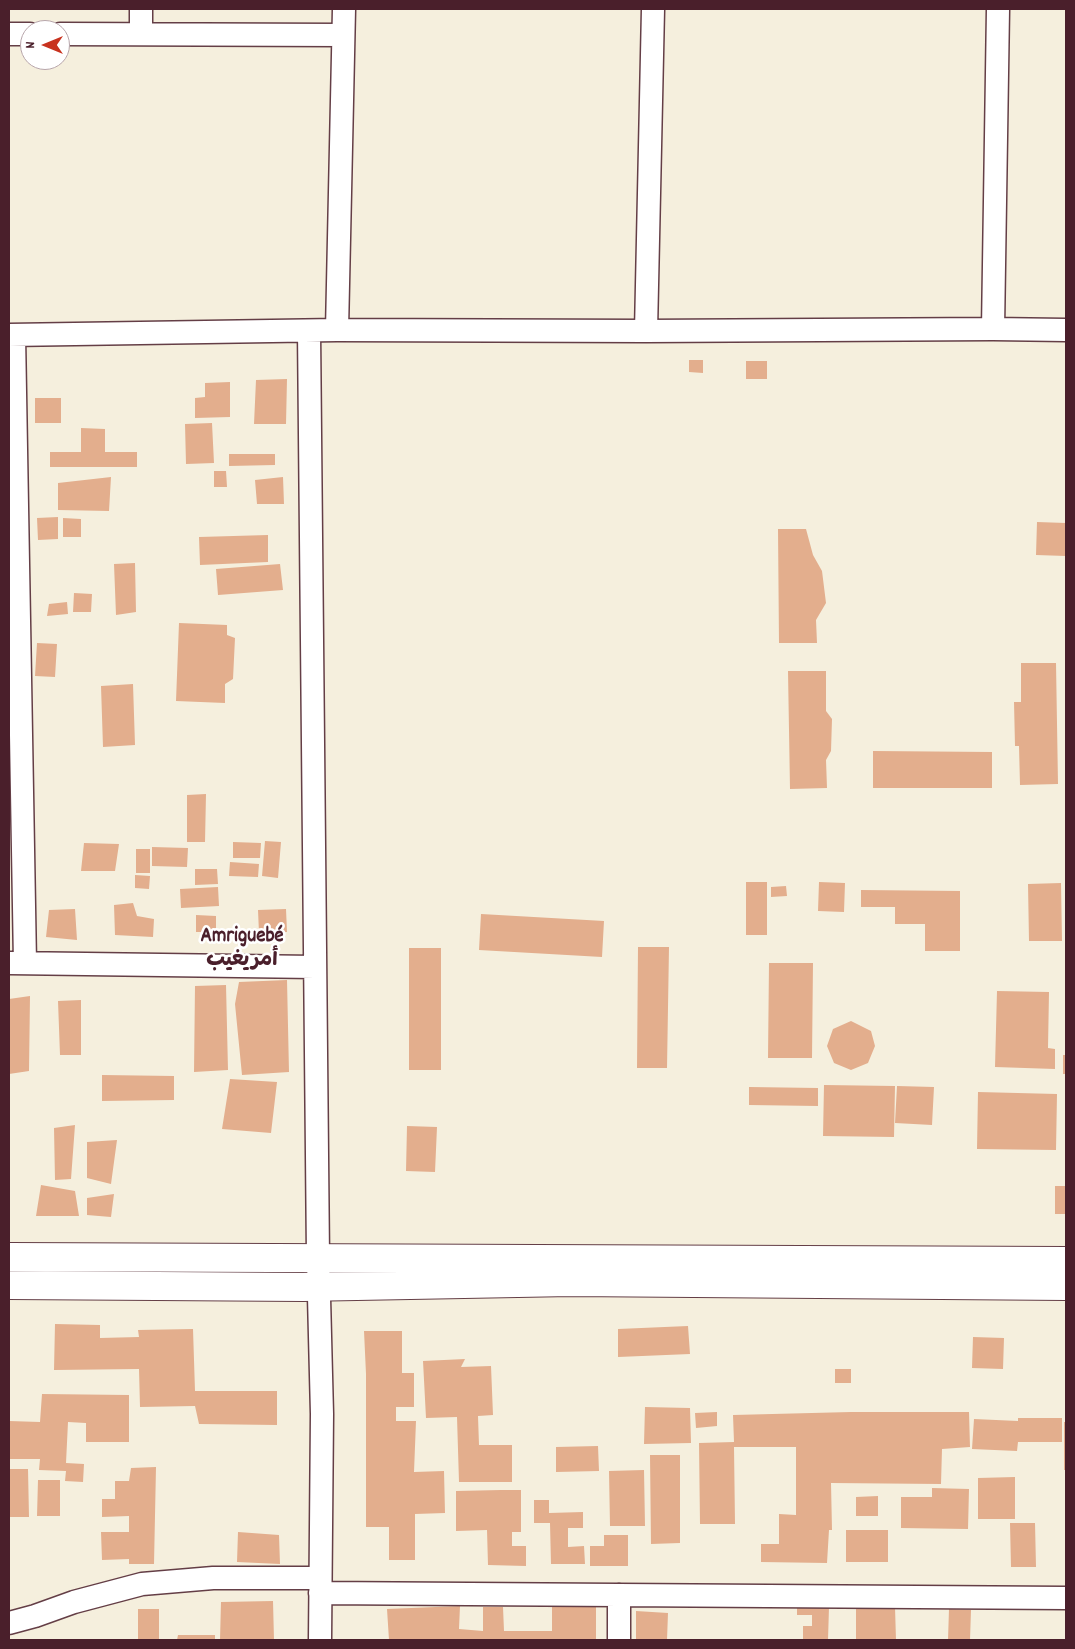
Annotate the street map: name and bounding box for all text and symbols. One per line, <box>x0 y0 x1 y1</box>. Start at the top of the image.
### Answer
north arrow <box>20 20 70 70</box>
text: N <box>21 42 41 48</box>
district label: Amriguebé أمريغيب <box>200 925 284 975</box>

